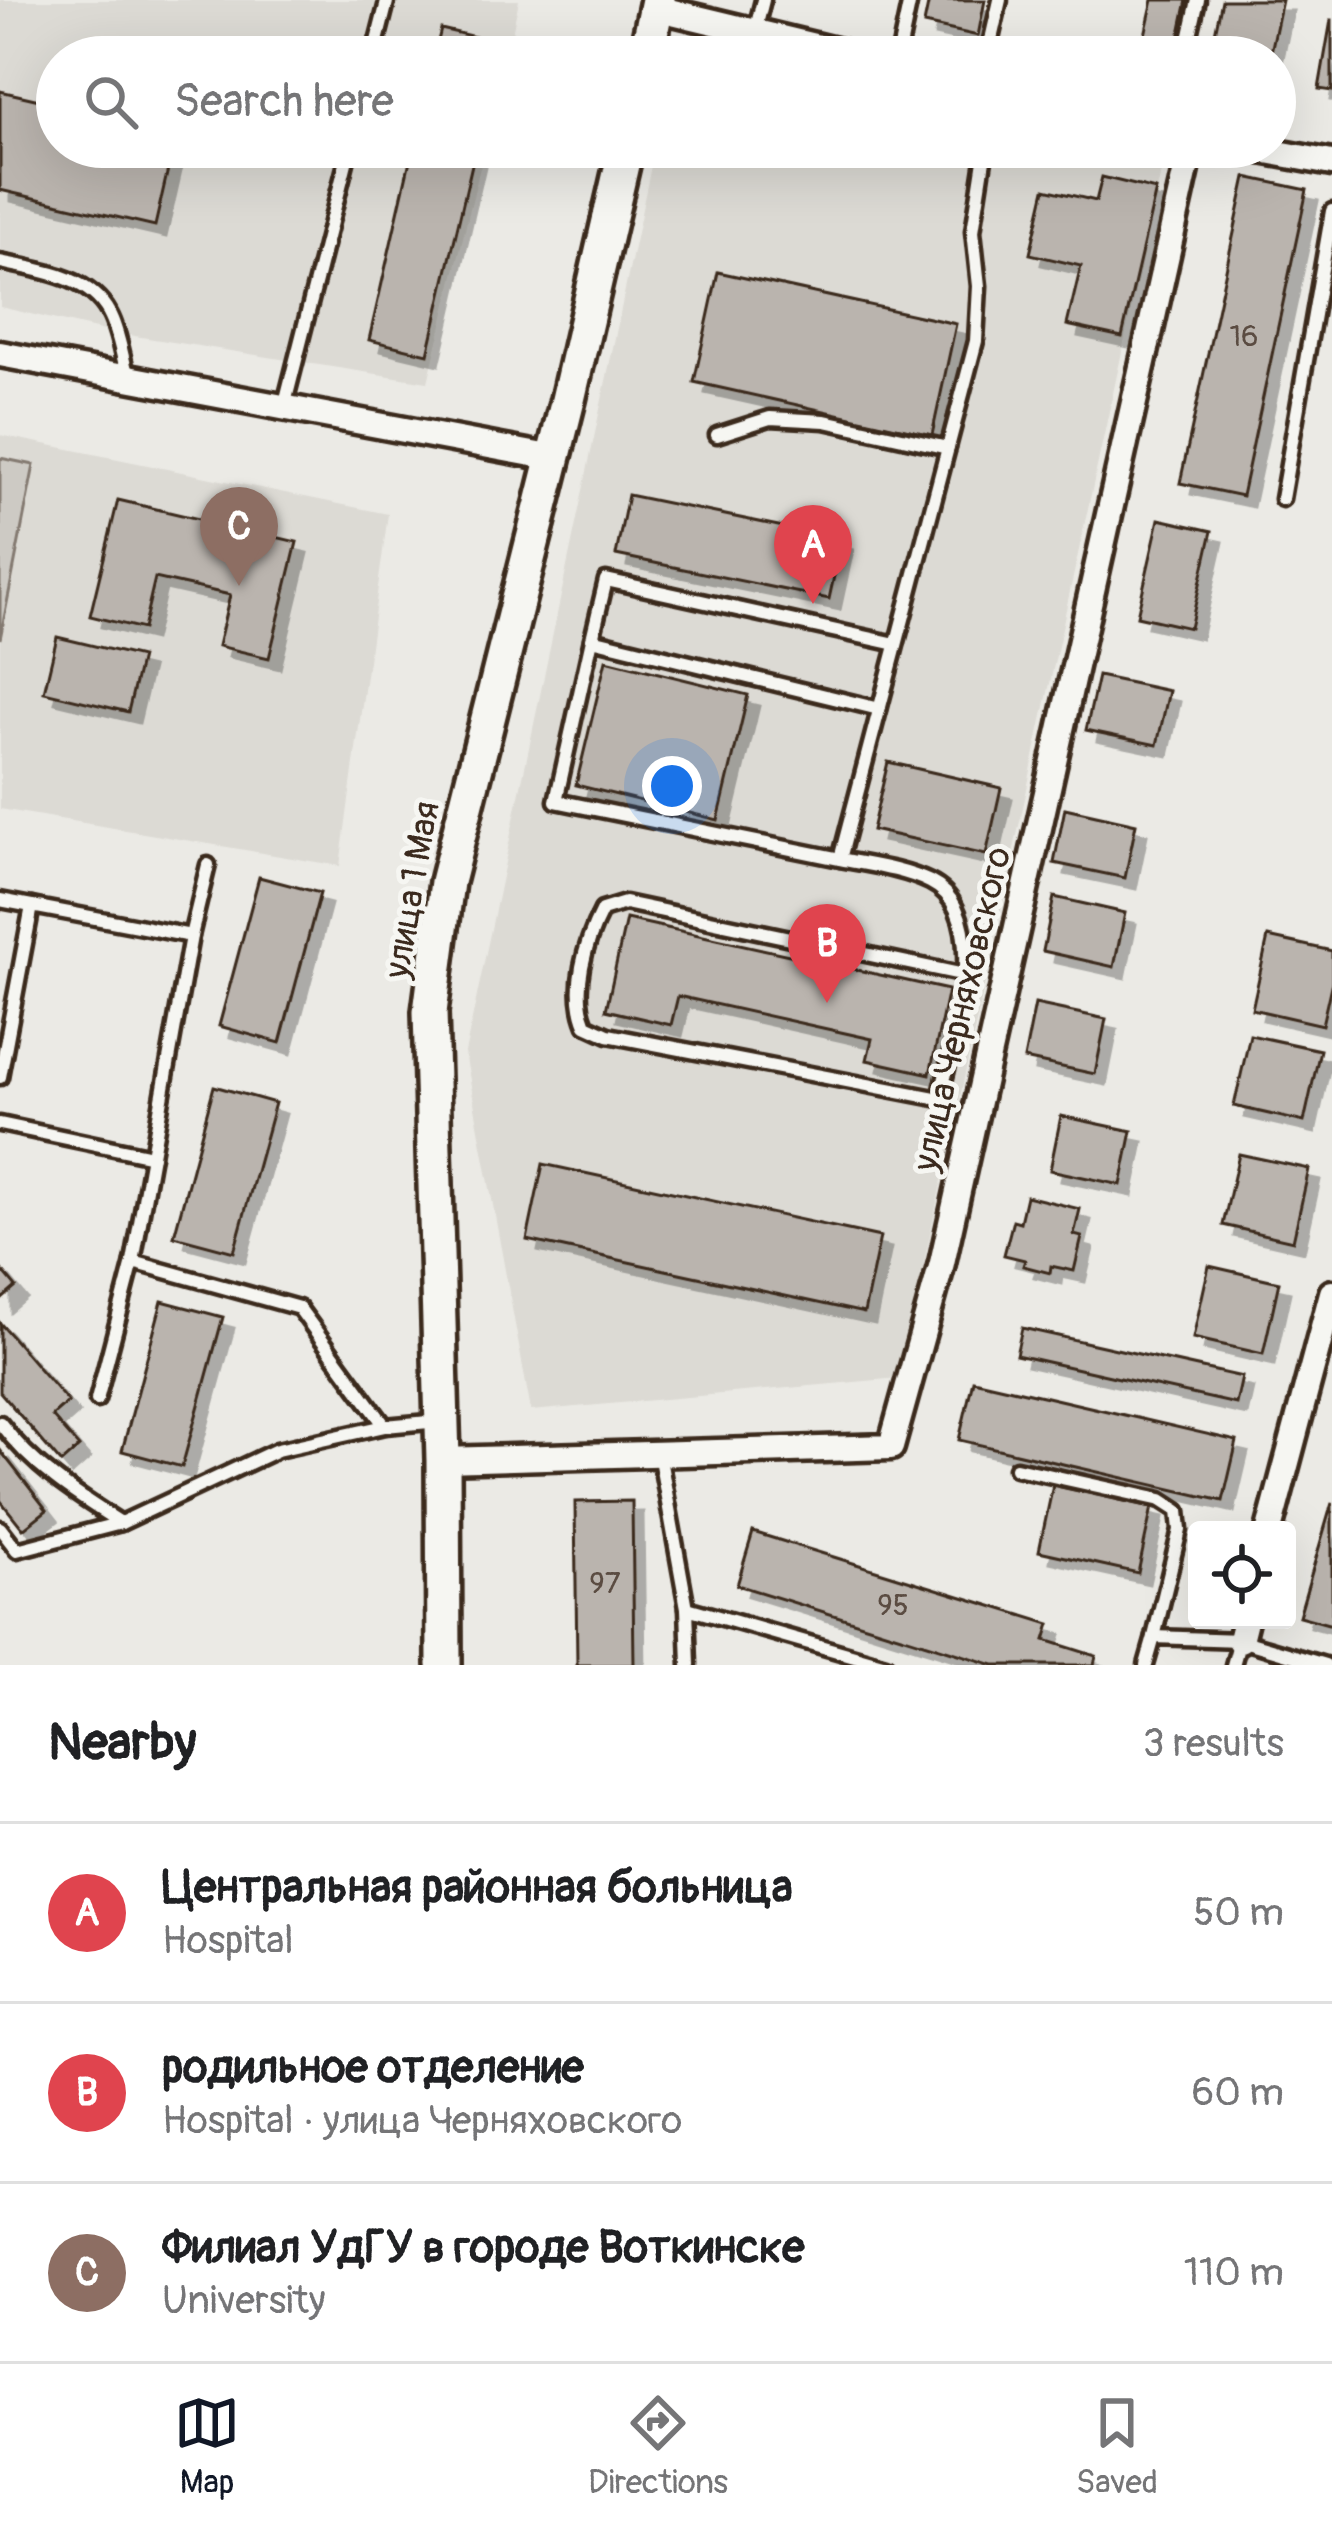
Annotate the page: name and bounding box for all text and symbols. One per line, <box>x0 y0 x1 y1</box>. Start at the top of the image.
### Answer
search box <box>36 36 1296 168</box>
icon: search <box>78 69 144 135</box>
text: Search here <box>174 74 394 130</box>
house number: 16 <box>1229 318 1259 355</box>
pin: C <box>200 487 278 586</box>
pin: A <box>774 505 852 604</box>
your location <box>642 756 702 816</box>
street label: улица 1 Мая <box>374 798 450 983</box>
street label: улица Черняховского <box>903 842 1021 1177</box>
pin: B <box>788 904 866 1003</box>
map controls <box>1188 1521 1296 1629</box>
button: locate <box>1188 1521 1296 1629</box>
house number: 97 <box>589 1565 621 1602</box>
house number: 95 <box>877 1587 909 1624</box>
text: Nearby <box>48 1711 196 1775</box>
text: 3 results <box>1143 1719 1284 1768</box>
text: Центральная районная больница <box>162 1860 793 1916</box>
text: A <box>74 1888 100 1937</box>
text: 50 m <box>1193 1888 1284 1937</box>
text: Hospital <box>162 1916 294 1965</box>
text: родильное отделение <box>162 2040 584 2096</box>
text: B <box>76 2068 98 2117</box>
text: 60 m <box>1192 2068 1284 2117</box>
text: Hospital · улица Черняховского <box>162 2096 682 2145</box>
text: Филиал УдГУ в городе Воткинске <box>162 2220 804 2276</box>
text: C <box>75 2248 99 2297</box>
text: 110 m <box>1184 2248 1284 2297</box>
text: University <box>162 2276 325 2325</box>
tab: Map <box>174 2390 240 2503</box>
tab: Directions <box>588 2390 728 2503</box>
tab: Saved <box>1076 2390 1158 2503</box>

